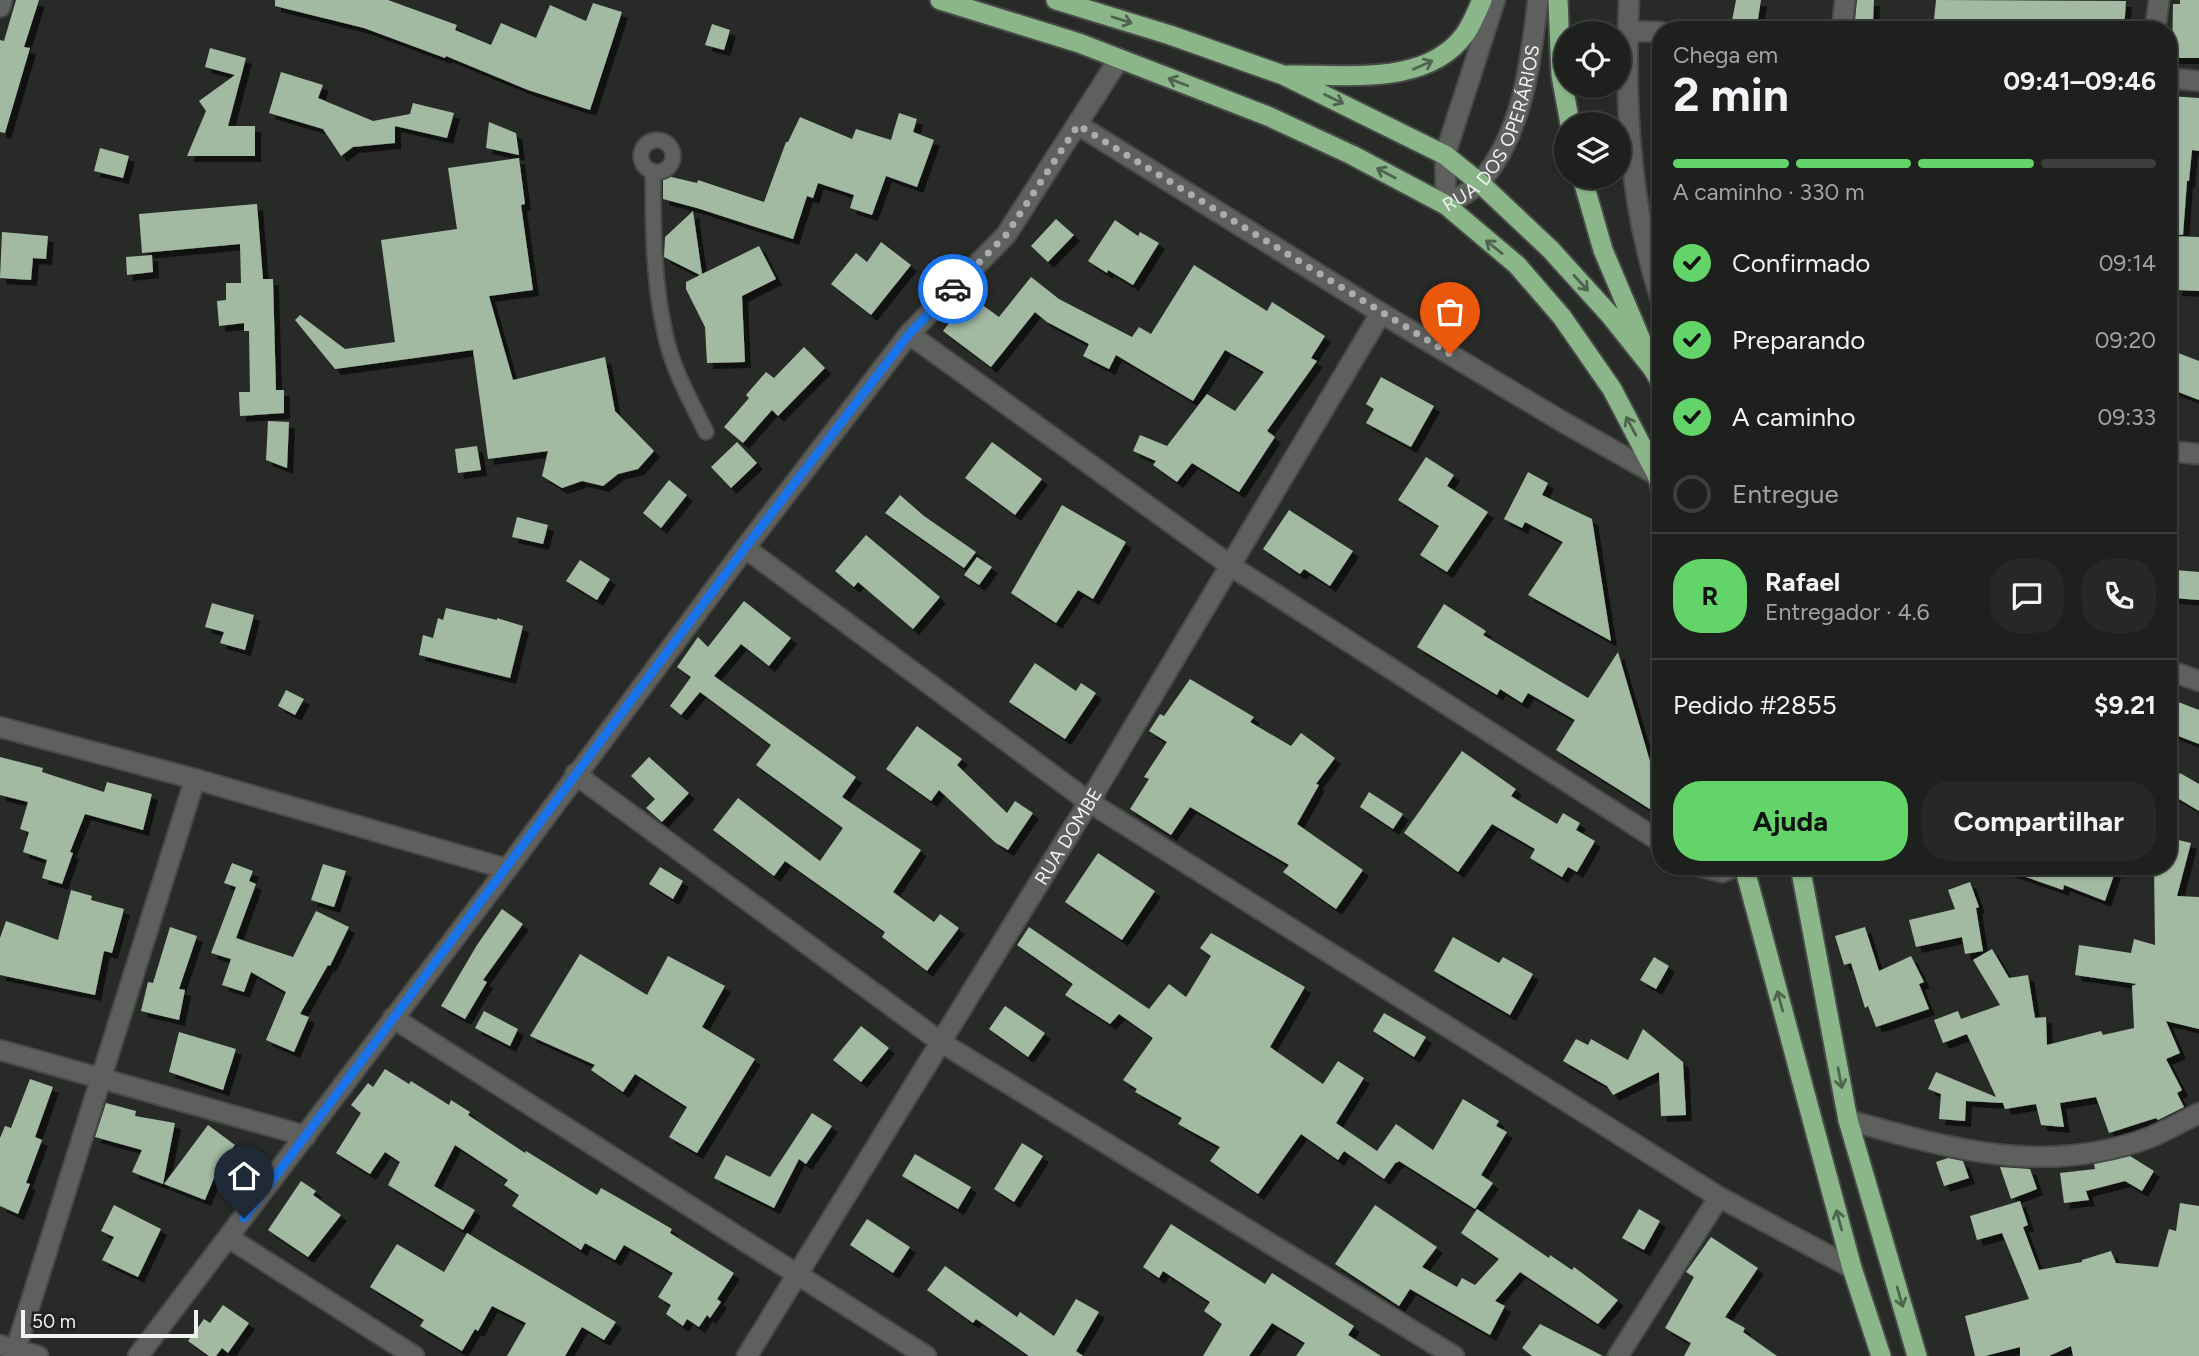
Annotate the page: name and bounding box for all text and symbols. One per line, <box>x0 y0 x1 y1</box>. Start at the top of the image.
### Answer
one-way arrow <box>1110 15 1132 27</box>
map controls <box>1554 21 1631 189</box>
button: locate <box>1554 21 1631 98</box>
text: Chega em <box>1673 41 1778 69</box>
street label: RUA DOS OPERÁRIOS <box>1438 43 1544 216</box>
one-way arrow <box>1412 58 1433 71</box>
text: 09:41–09:46 <box>2003 65 2156 97</box>
text: 2 min <box>1673 67 1789 123</box>
one-way arrow <box>1167 74 1189 87</box>
one-way arrow <box>1323 93 1344 107</box>
button: layers <box>1554 112 1631 189</box>
one-way arrow <box>1376 165 1397 179</box>
text: A caminho · 330 m <box>1673 178 1865 206</box>
one-way arrow <box>1486 239 1504 255</box>
icon: check <box>1673 244 1711 282</box>
text: Confirmado <box>1732 247 1870 279</box>
text: 09:14 <box>2099 249 2156 277</box>
courier <box>918 254 988 324</box>
icon: car <box>934 270 972 308</box>
one-way arrow <box>1572 274 1589 291</box>
pin <box>1420 282 1480 354</box>
icon: bag <box>1431 293 1469 331</box>
icon: check <box>1673 321 1711 359</box>
text: Preparando <box>1732 324 1865 356</box>
text: 09:20 <box>2095 326 2156 354</box>
icon: check <box>1673 398 1711 436</box>
text: A caminho <box>1732 401 1856 433</box>
text: 09:33 <box>2097 403 2156 431</box>
one-way arrow <box>1624 416 1638 437</box>
text: Entregue <box>1732 478 1839 510</box>
button: chat <box>1990 559 2064 633</box>
button: phone <box>2082 559 2156 633</box>
text: Rafael <box>1765 566 1840 598</box>
text: R <box>1702 580 1718 612</box>
text: Entregador · 4.6 <box>1765 598 1930 626</box>
text: Pedido #2855 <box>1673 689 1837 721</box>
text: $9.21 <box>2094 689 2156 721</box>
button: Ajuda <box>1673 781 1908 861</box>
button: Compartilhar <box>1922 781 2156 861</box>
street label: RUA DOMBE <box>1030 784 1107 889</box>
one-way arrow <box>1773 990 1786 1013</box>
one-way arrow <box>1834 1066 1848 1089</box>
pin <box>214 1146 274 1218</box>
icon: home <box>225 1157 263 1195</box>
one-way arrow <box>1832 1210 1845 1232</box>
one-way arrow <box>1895 1286 1908 1308</box>
scale bar <box>21 1307 198 1339</box>
text: 50 m <box>32 1310 76 1333</box>

